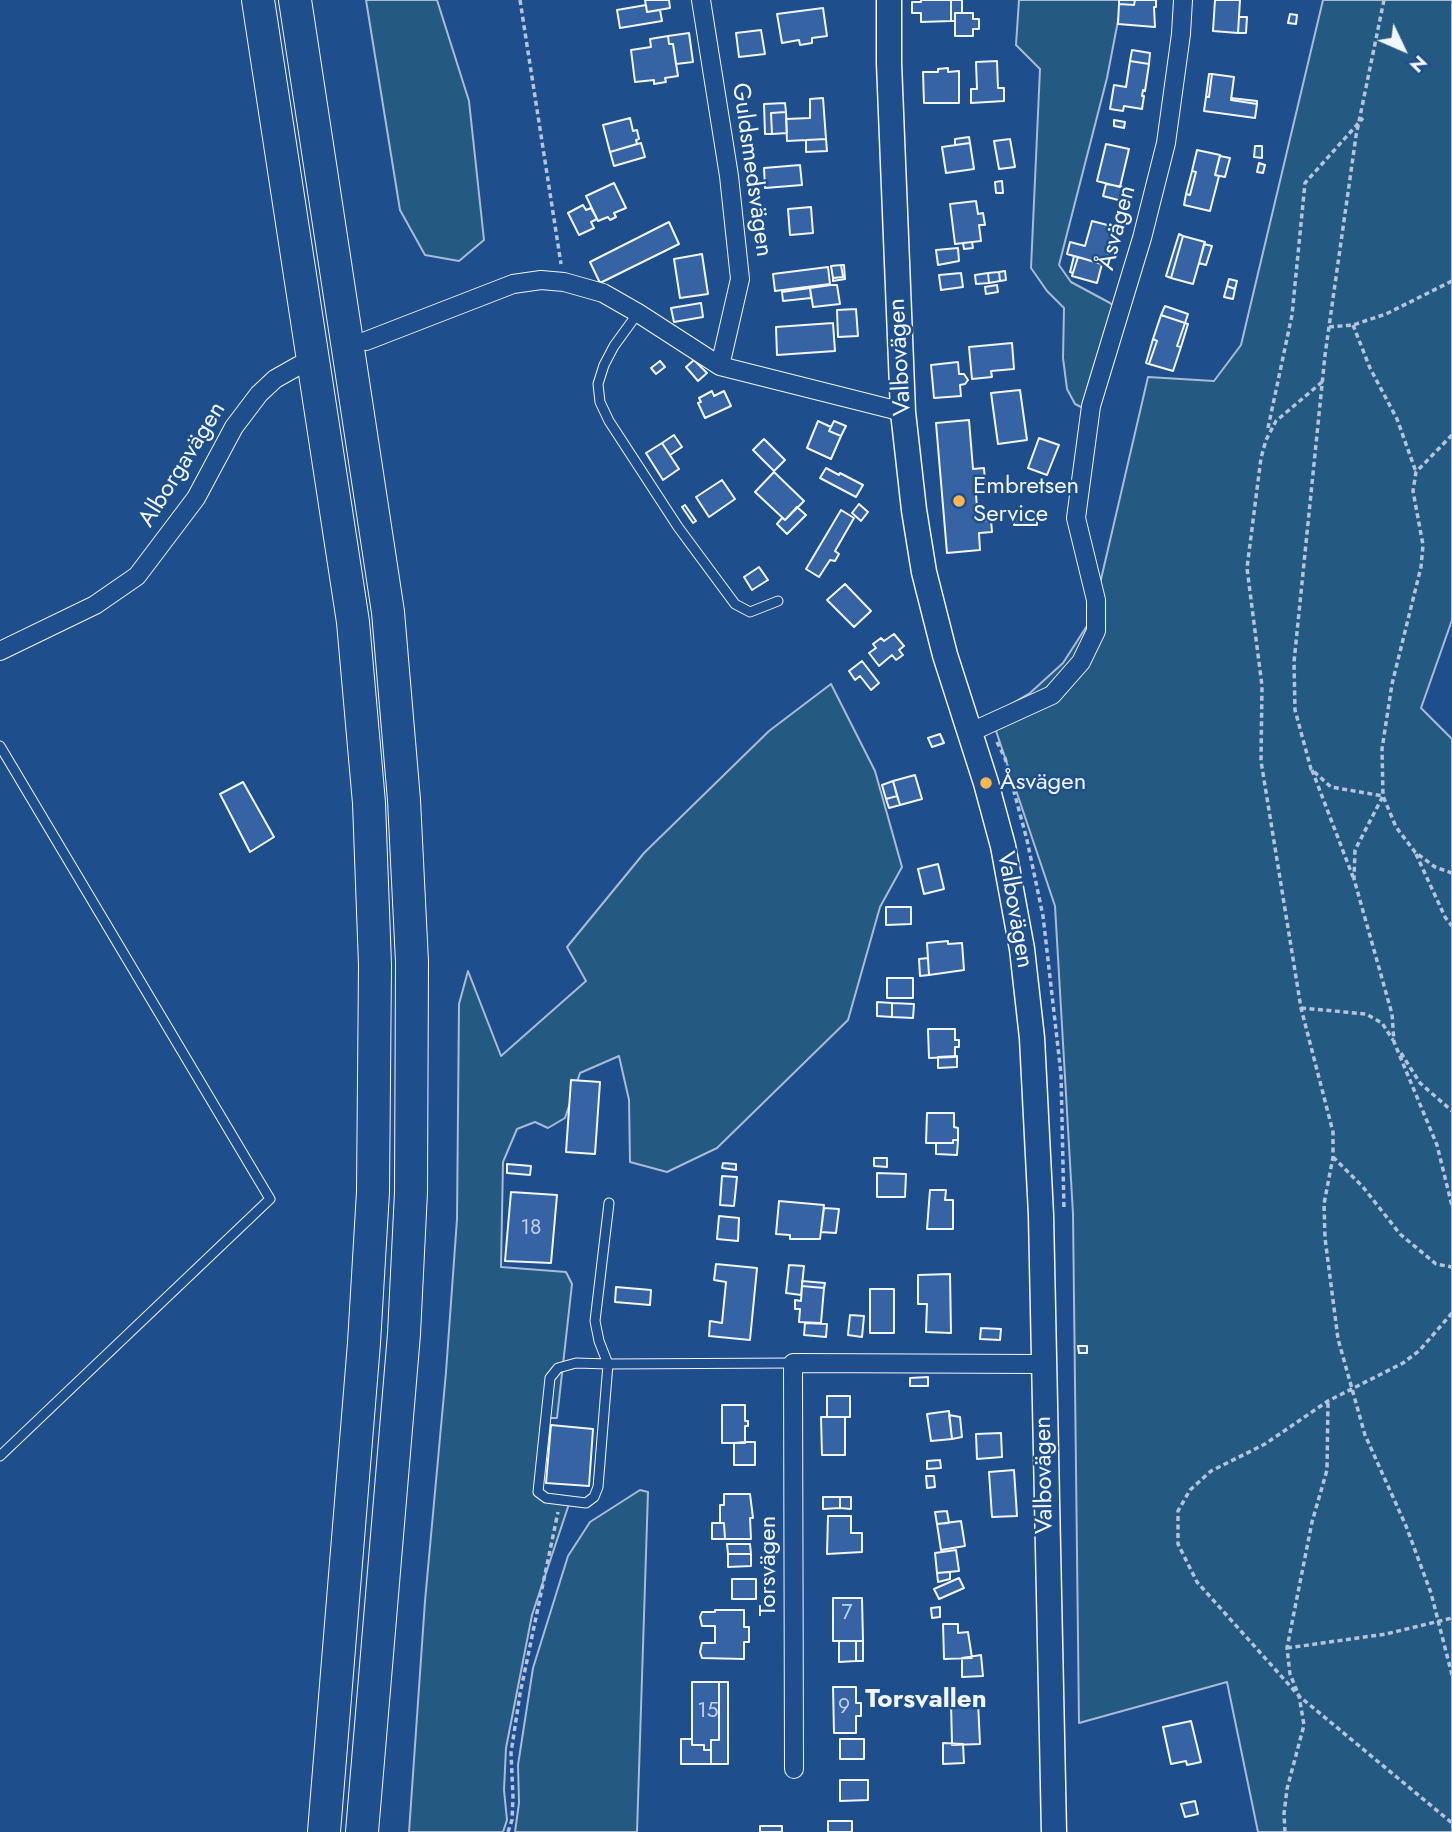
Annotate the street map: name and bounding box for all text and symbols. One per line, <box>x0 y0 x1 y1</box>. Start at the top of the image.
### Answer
north arrow <box>1368 14 1438 84</box>
text: N <box>1404 49 1433 79</box>
street label: Guldsmedsvägen <box>725 81 777 259</box>
street label: Åsvägen <box>1093 183 1143 273</box>
street label: Valbovägen <box>884 297 918 417</box>
street label: Alborgavägen <box>133 397 233 533</box>
place label: Embretsen Service <box>973 473 1079 529</box>
marker: Embretsen Service <box>951 493 967 509</box>
place label: Åsvägen <box>1000 769 1086 797</box>
marker: Åsvägen <box>978 775 994 791</box>
street label: Valbovägen <box>990 850 1038 970</box>
house number: 18 <box>521 1216 541 1242</box>
street label: Valbovägen <box>1030 1416 1060 1534</box>
street label: Torsvägen <box>755 1516 783 1616</box>
house number: 7 <box>841 1601 853 1627</box>
district label: Torsvallen <box>865 1685 987 1717</box>
house number: 9 <box>838 1695 850 1721</box>
house number: 15 <box>697 1699 719 1725</box>

